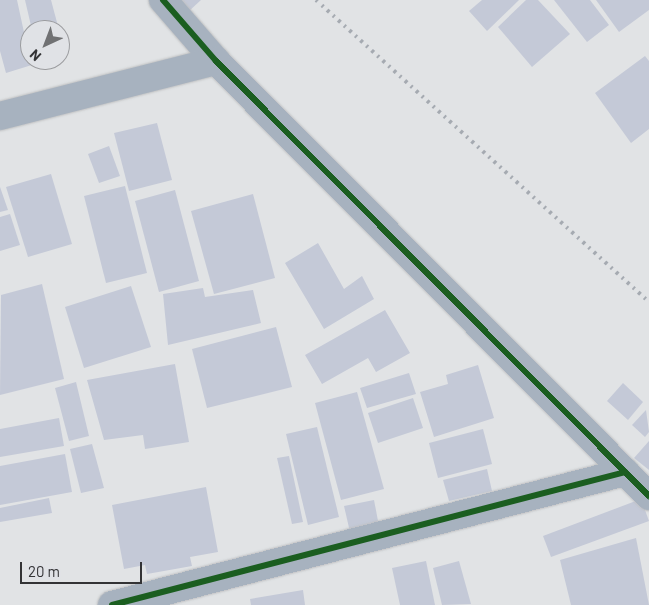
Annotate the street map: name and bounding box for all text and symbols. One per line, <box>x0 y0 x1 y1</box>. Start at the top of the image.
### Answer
north arrow <box>20 20 70 70</box>
text: N <box>26 46 44 65</box>
scale bar <box>22 552 145 584</box>
text: 20 m <box>28 562 60 580</box>

